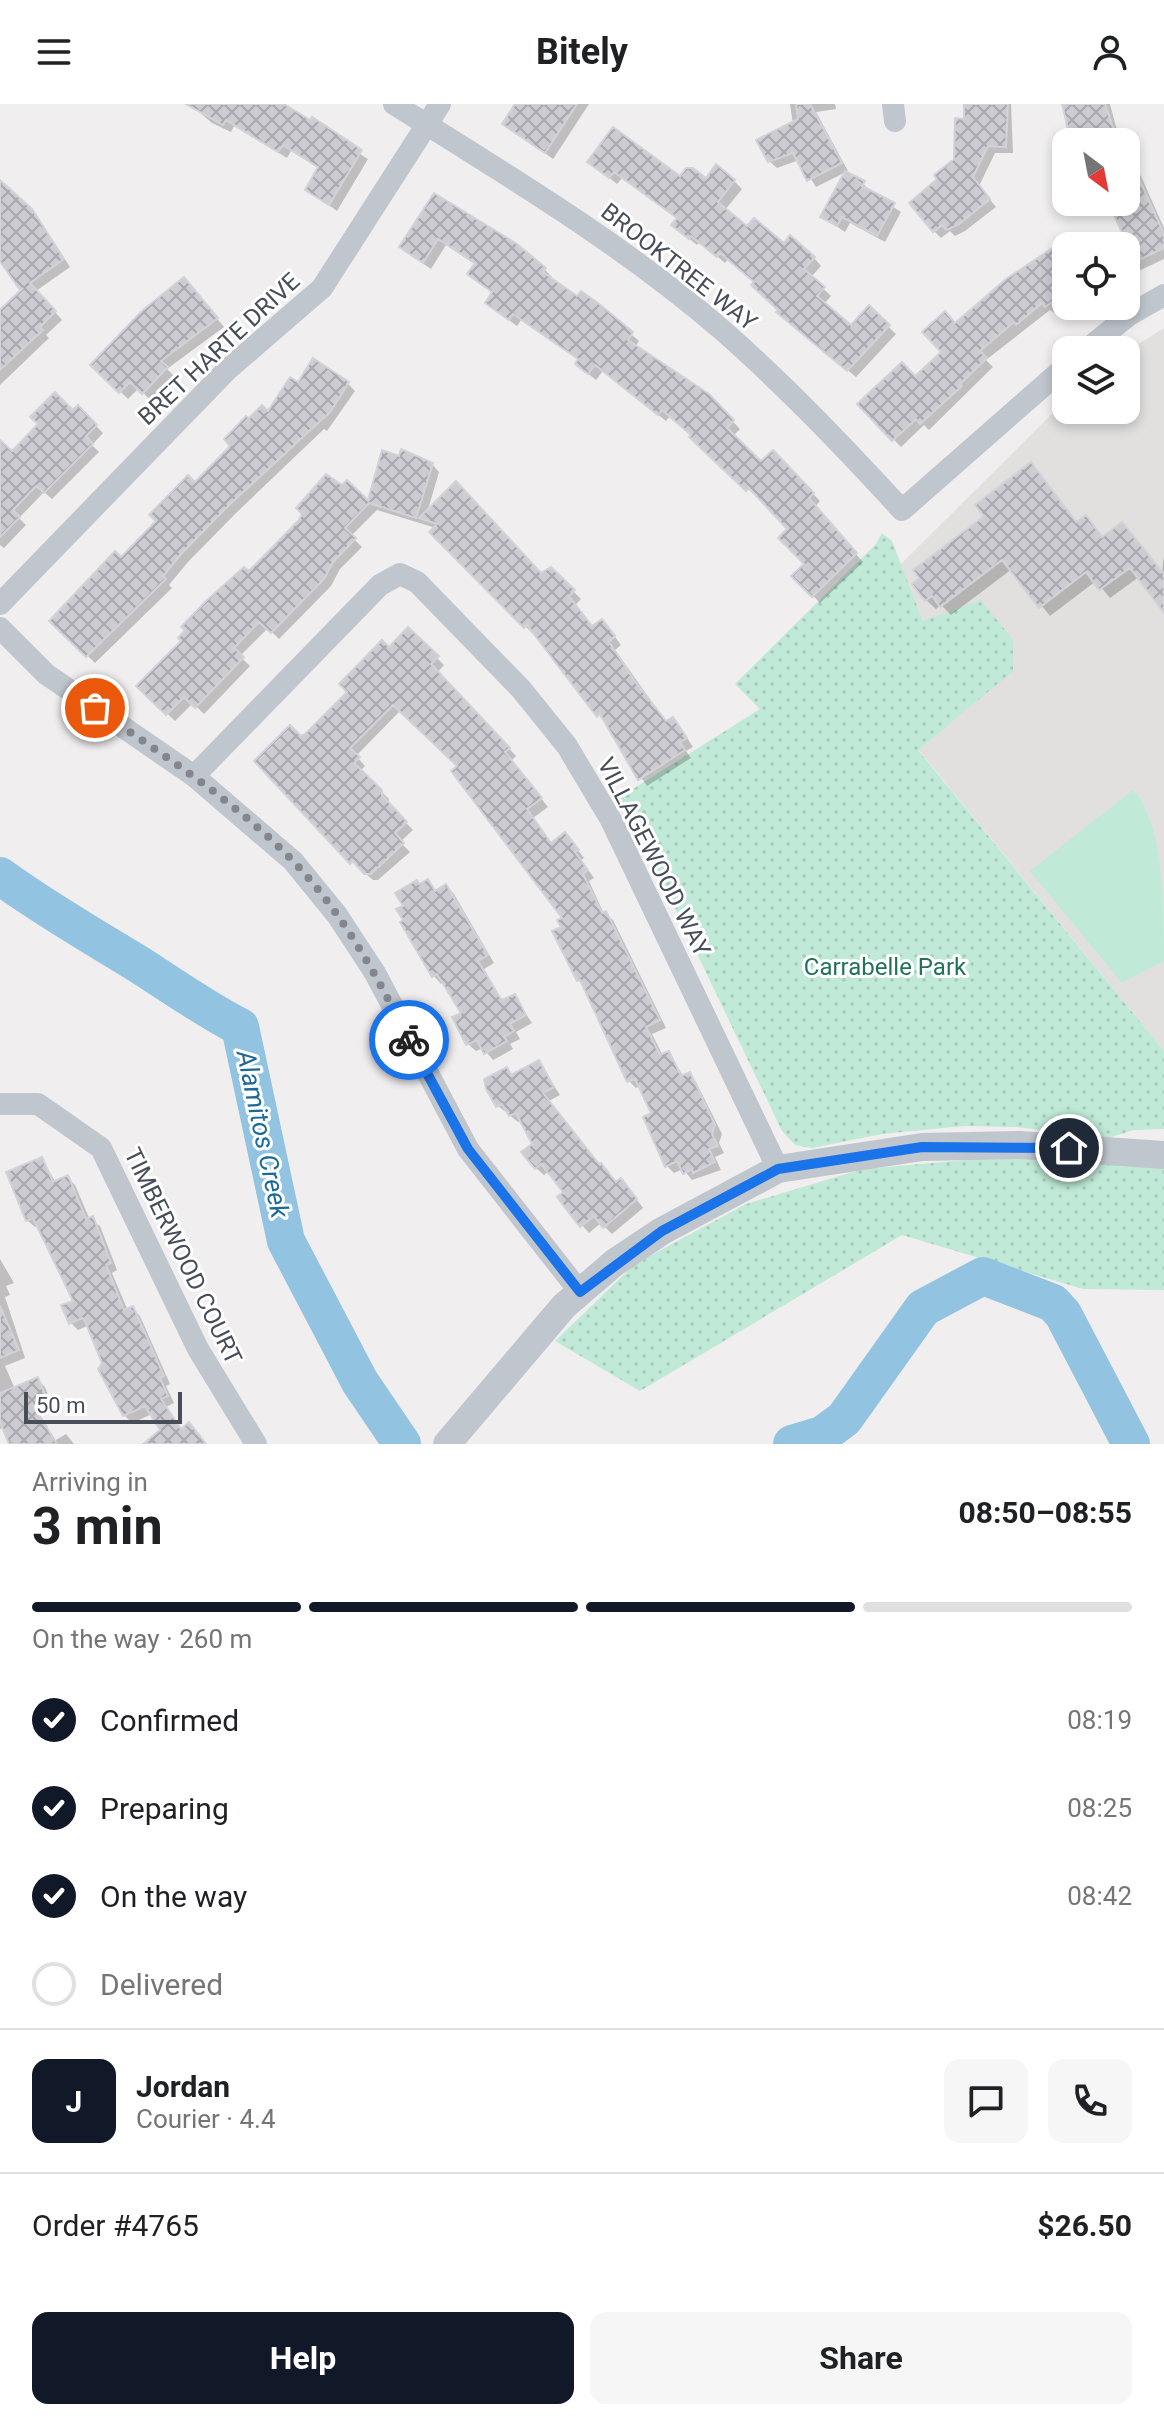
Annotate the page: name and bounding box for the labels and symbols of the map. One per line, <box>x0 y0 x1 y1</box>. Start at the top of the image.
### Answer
north arrow <box>1052 128 1140 216</box>
street label: BROOKTREE WAY <box>596 197 763 337</box>
street label: BRET HARTE DRIVE <box>133 267 305 431</box>
pin <box>61 674 129 742</box>
street label: VILLAGEWOOD WAY <box>592 753 716 962</box>
park label: Carrabelle Park <box>804 953 967 981</box>
courier <box>369 1000 449 1080</box>
water label: Alamitos Creek <box>230 1045 296 1222</box>
pin <box>1035 1114 1103 1182</box>
street label: TIMBERWOOD COURT <box>118 1143 248 1369</box>
scale bar <box>24 1388 182 1424</box>

